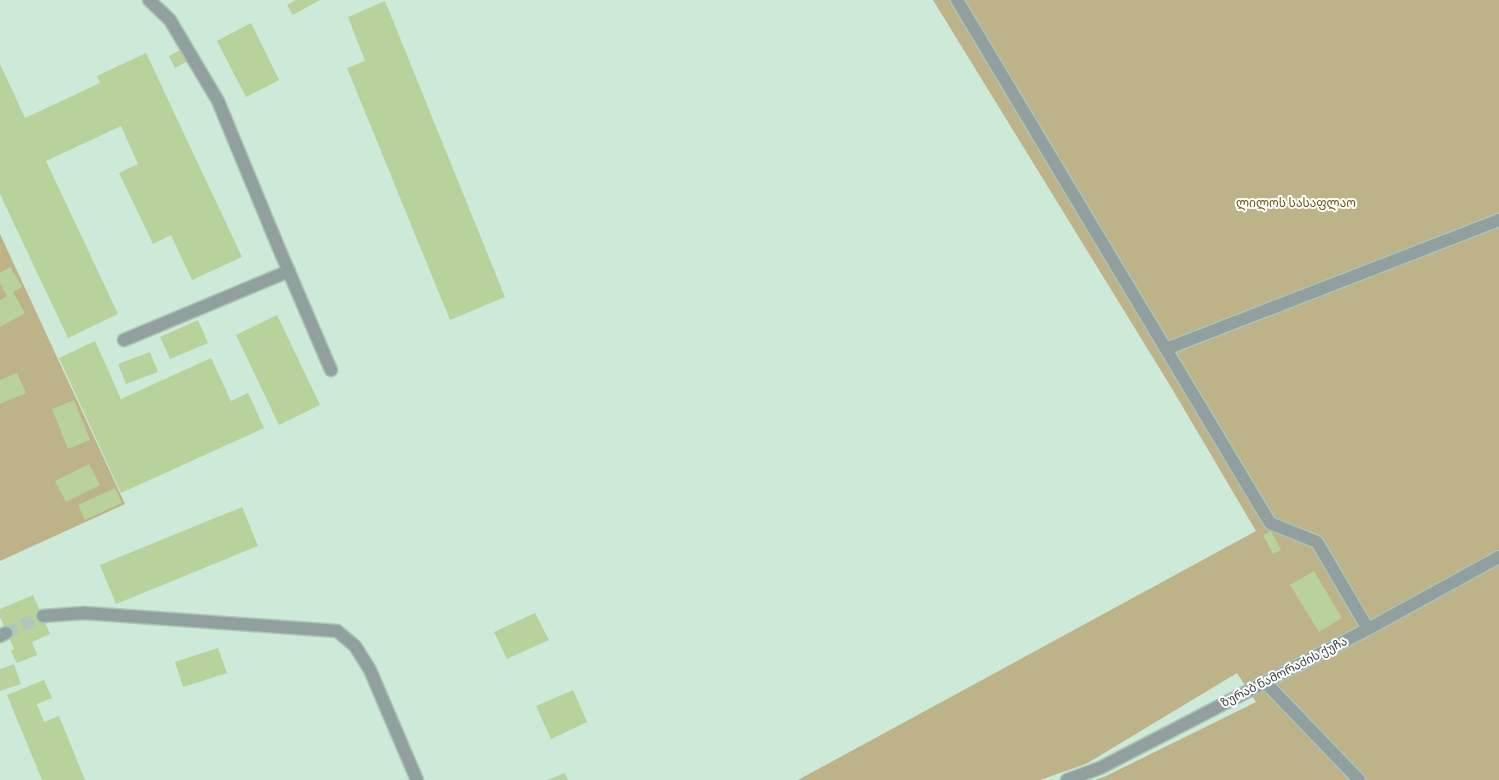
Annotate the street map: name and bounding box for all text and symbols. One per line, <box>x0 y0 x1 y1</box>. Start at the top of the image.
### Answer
park label: ლილოს სასაფლაო <box>1236 193 1356 212</box>
street label: ზურაბ ნამორაძის ქუჩა <box>1217 631 1350 712</box>

